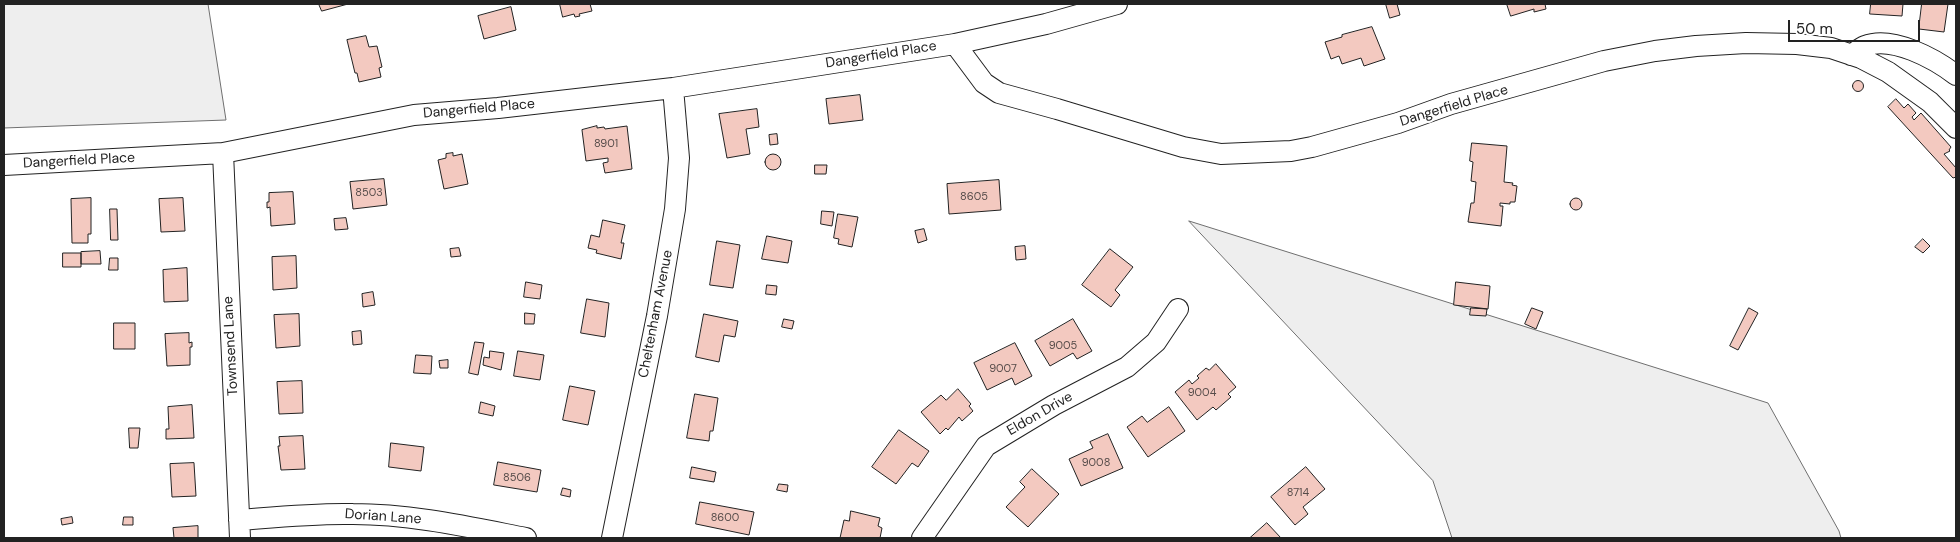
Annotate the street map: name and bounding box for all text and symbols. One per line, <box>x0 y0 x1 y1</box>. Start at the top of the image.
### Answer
scale bar <box>1790 10 1922 42</box>
text: 50 m <box>1796 19 1833 39</box>
street label: Dangerfield Place <box>824 38 938 72</box>
street label: Dangerfield Place <box>1398 82 1510 130</box>
street label: Dangerfield Place <box>422 96 536 122</box>
house number: 8901 <box>594 137 618 151</box>
street label: Dangerfield Place <box>23 150 135 172</box>
house number: 8503 <box>355 186 383 200</box>
house number: 8605 <box>960 190 988 204</box>
street label: Cheltenham Avenue <box>635 249 677 379</box>
street label: Townsend Lane <box>220 296 242 396</box>
house number: 9005 <box>1049 339 1077 353</box>
house number: 9007 <box>989 362 1017 376</box>
house number: 9004 <box>1188 386 1216 400</box>
street label: Eldon Drive <box>1004 388 1076 440</box>
house number: 9008 <box>1082 456 1110 470</box>
house number: 8506 <box>503 471 531 485</box>
house number: 8714 <box>1287 486 1309 500</box>
street label: Dorian Lane <box>344 506 422 528</box>
house number: 8600 <box>711 511 739 525</box>

